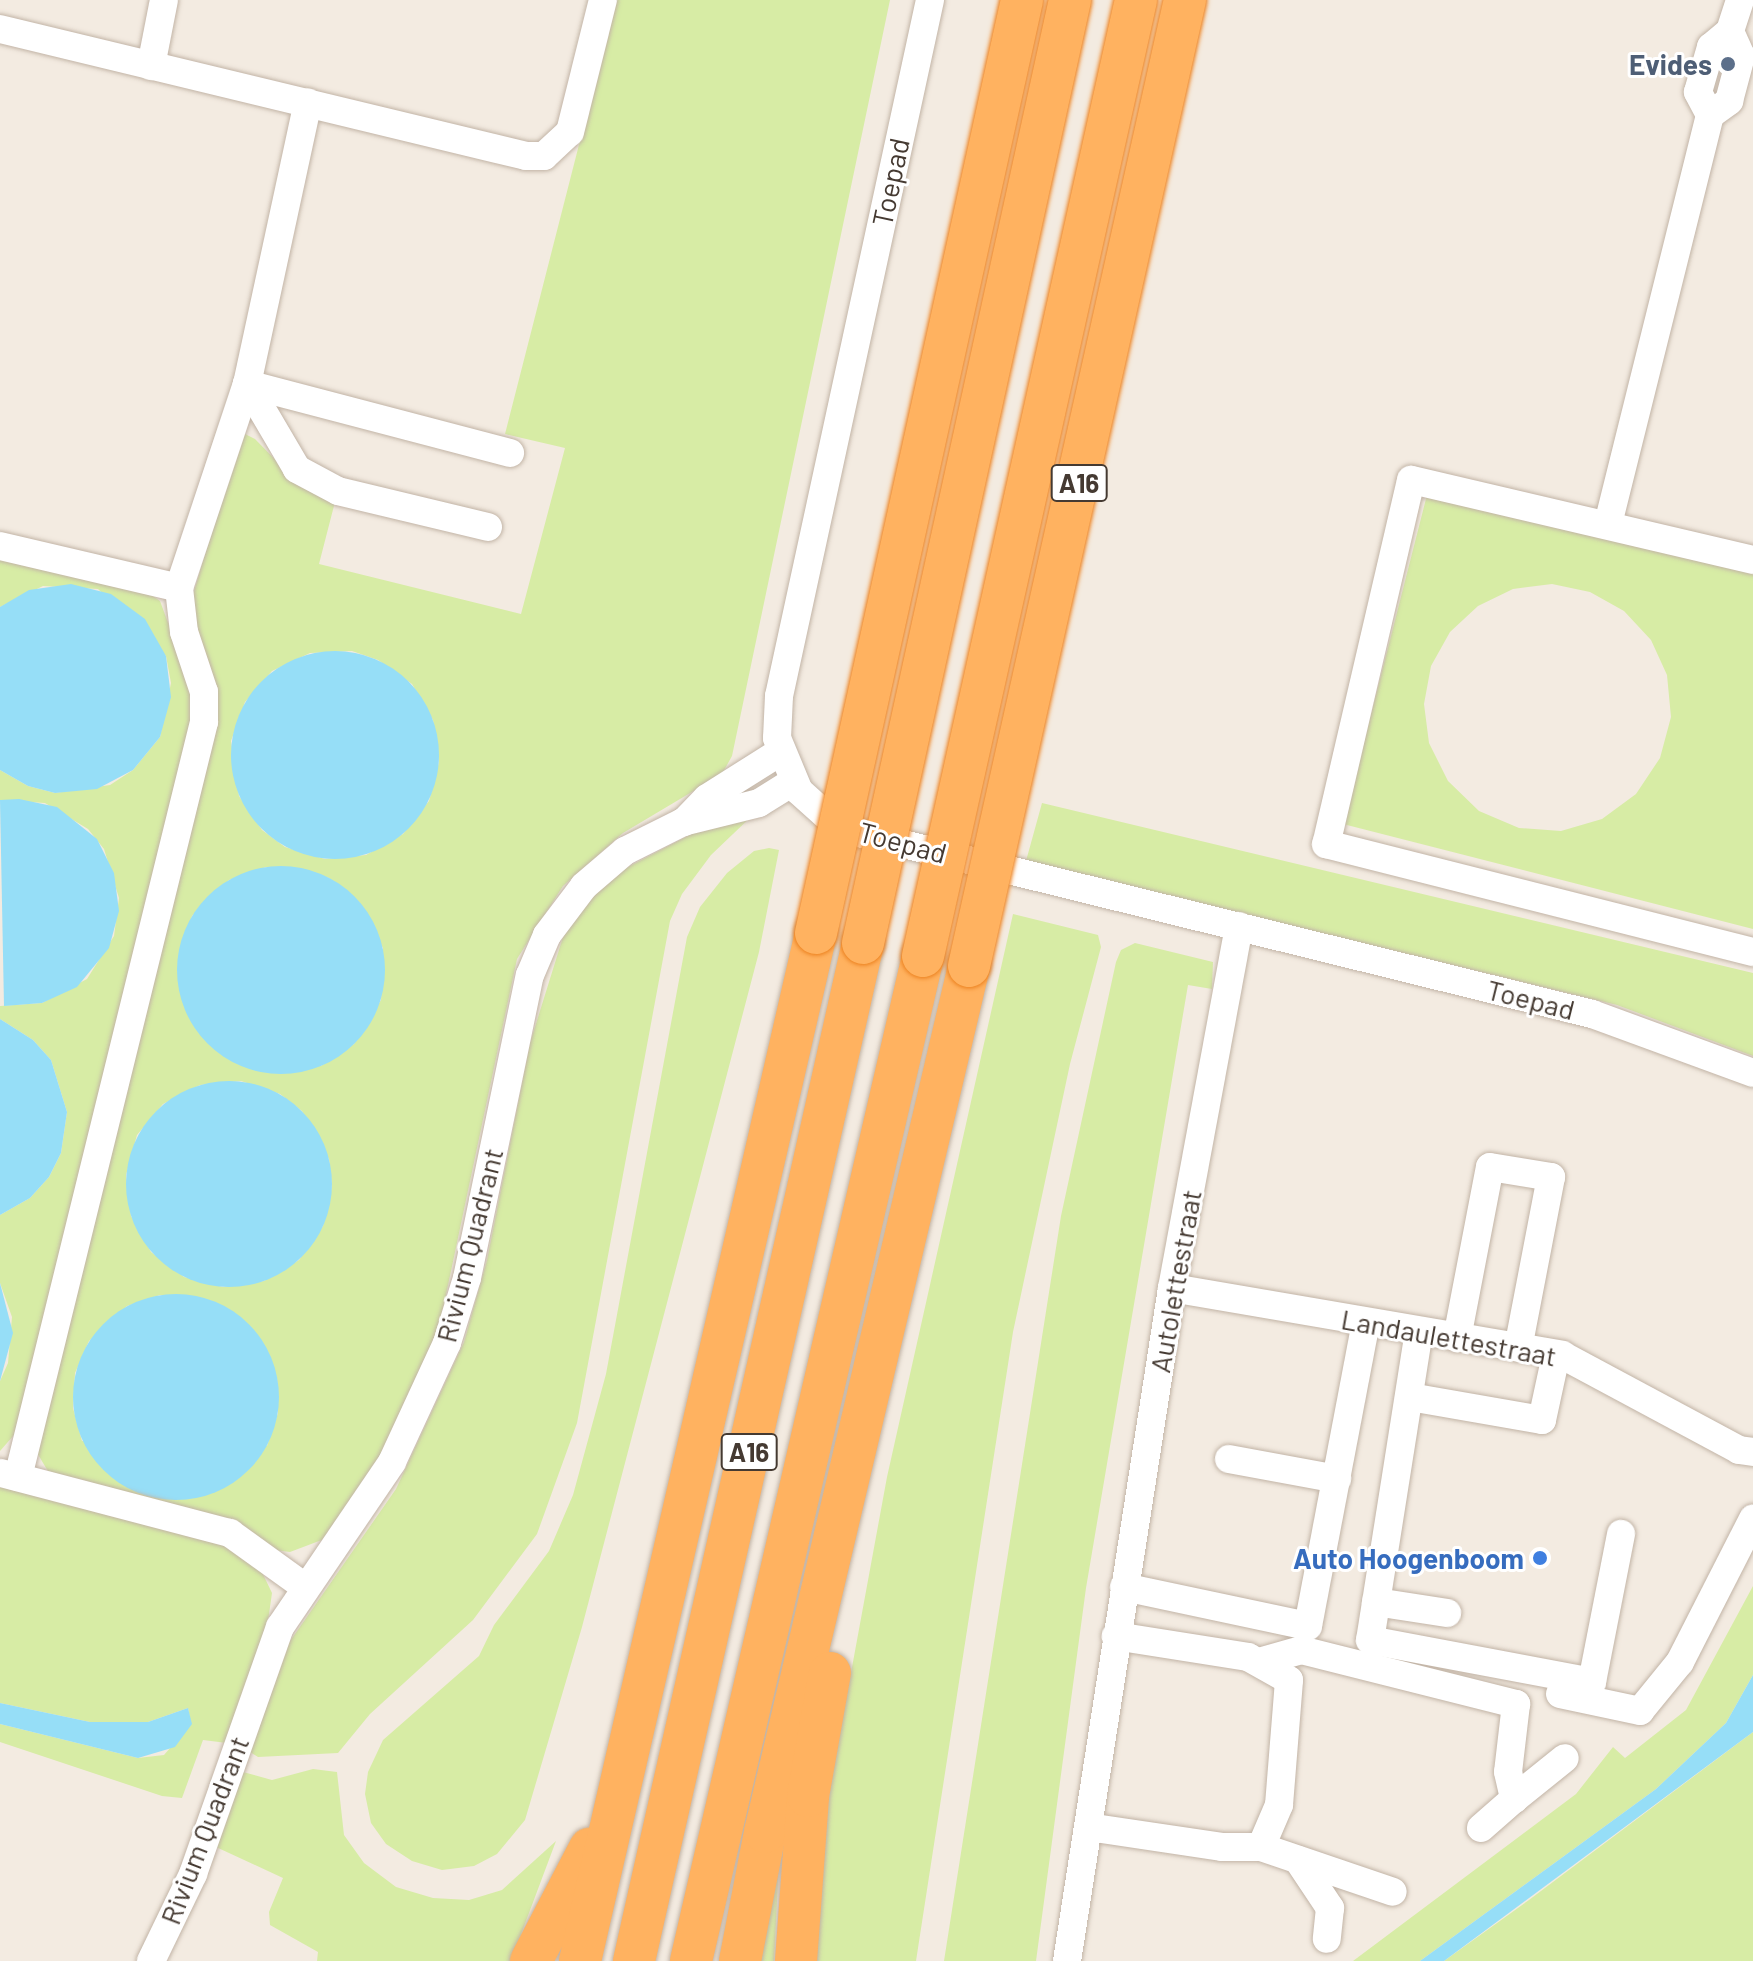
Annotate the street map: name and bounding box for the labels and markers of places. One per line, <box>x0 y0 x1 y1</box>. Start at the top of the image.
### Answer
place label: Evides <box>1629 47 1712 81</box>
marker: Evides <box>1719 55 1737 73</box>
place label: Auto Hoogenboom <box>1293 1541 1524 1575</box>
marker: Auto Hoogenboom <box>1531 1549 1549 1567</box>

